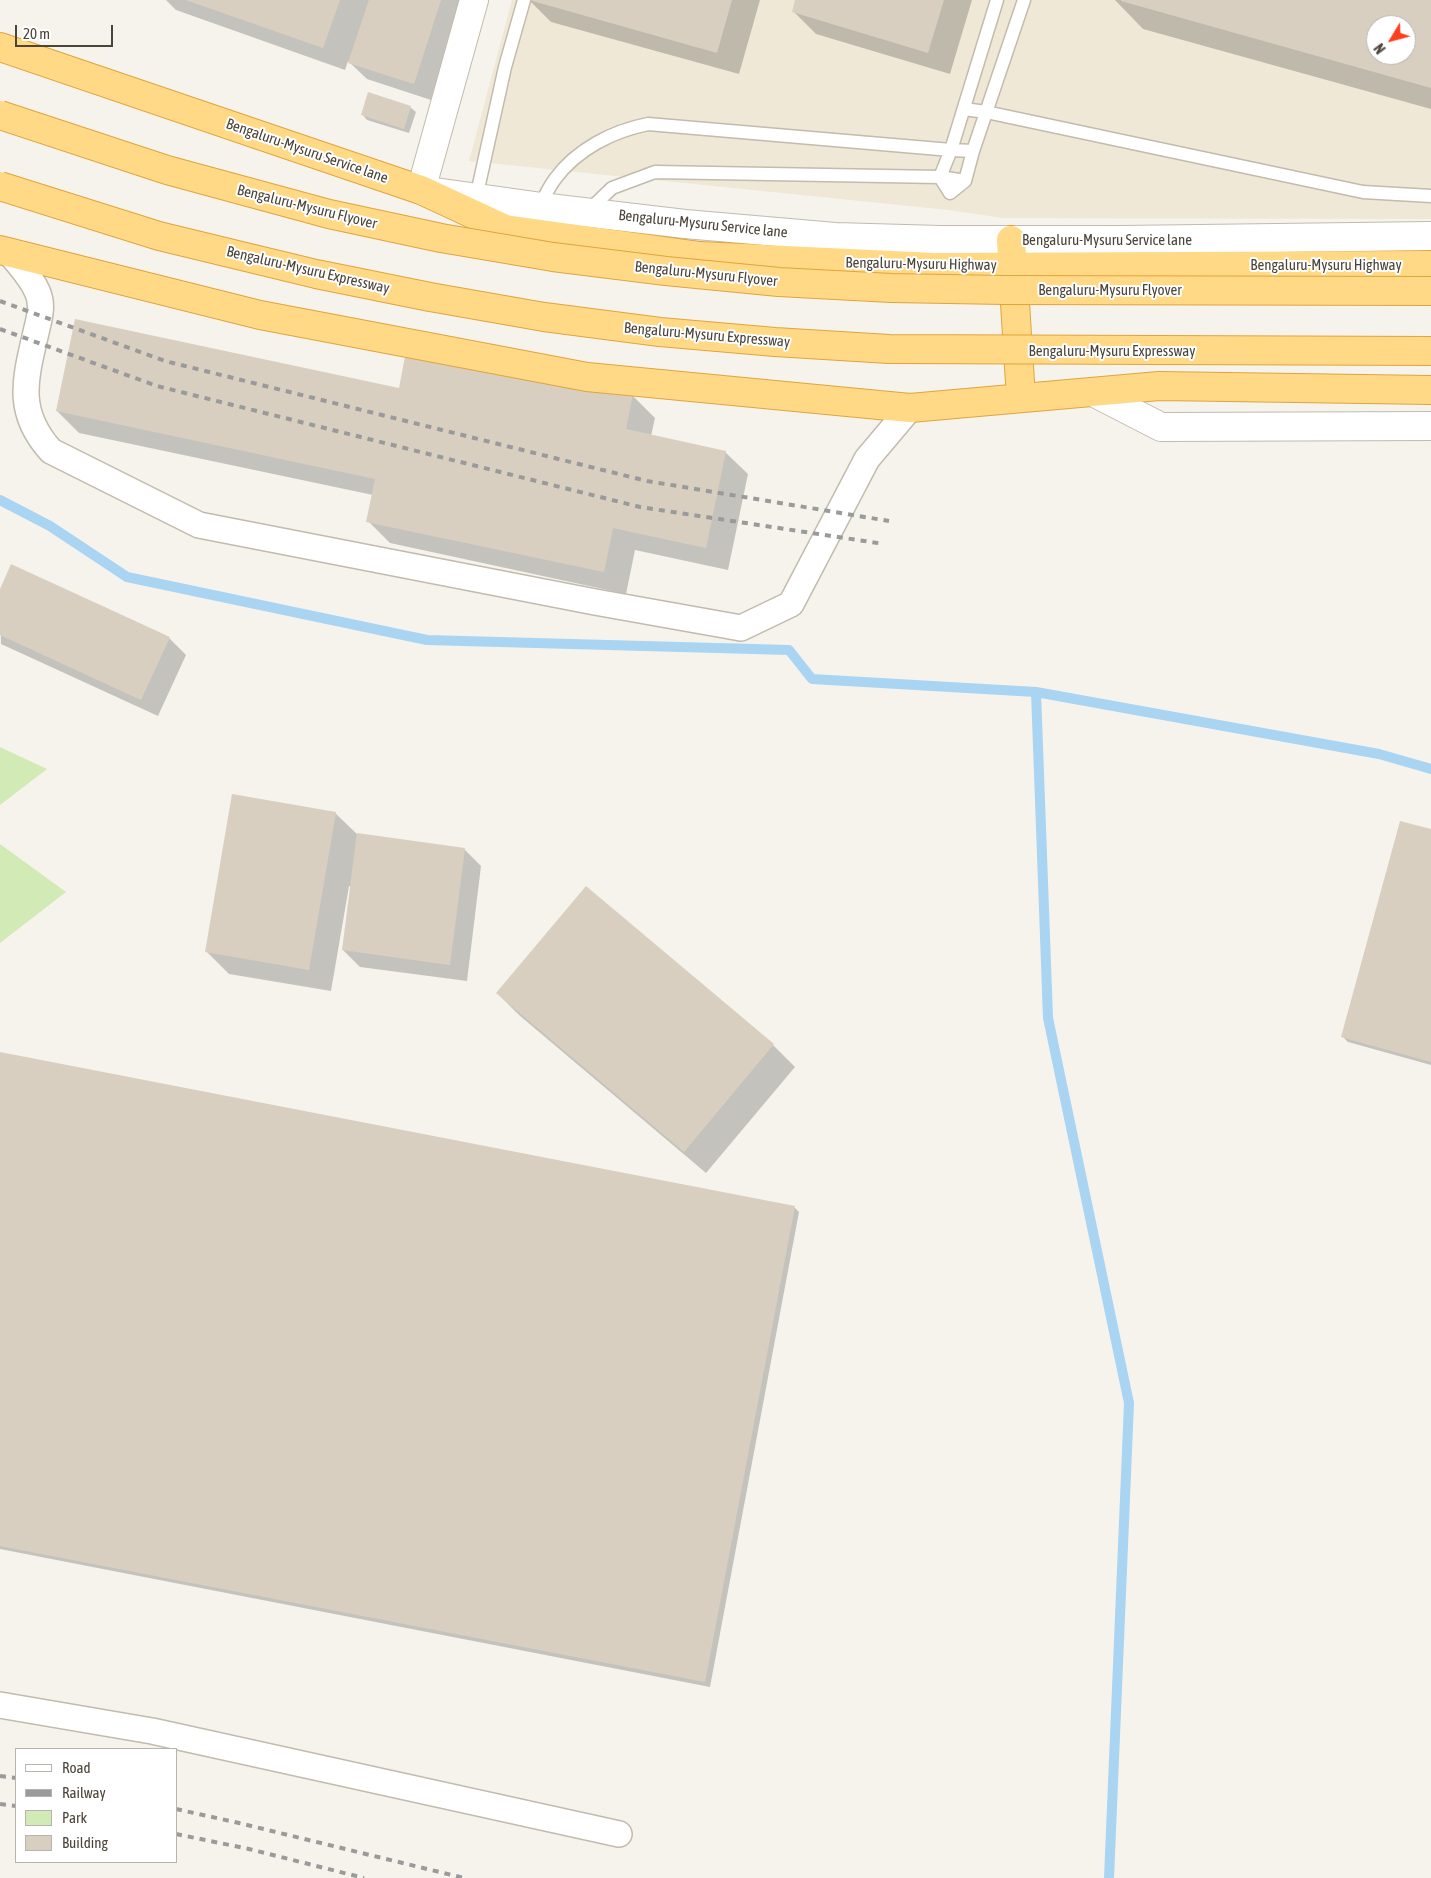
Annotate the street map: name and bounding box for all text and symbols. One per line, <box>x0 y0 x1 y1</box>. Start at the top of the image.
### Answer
scale bar <box>18 15 115 47</box>
north arrow <box>1366 15 1416 65</box>
text: 20 m <box>23 25 50 42</box>
text: N <box>1371 40 1389 57</box>
street label: Bengaluru-Mysuru Service lane <box>224 115 390 187</box>
street label: Bengaluru-Mysuru Flyover <box>235 181 379 233</box>
street label: Bengaluru-Mysuru Service lane <box>617 206 789 242</box>
street label: Bengaluru-Mysuru Service lane <box>1022 231 1192 249</box>
street label: Bengaluru-Mysuru Expressway <box>225 242 391 298</box>
street label: Bengaluru-Mysuru Highway <box>845 254 997 274</box>
street label: Bengaluru-Mysuru Highway <box>1250 256 1402 274</box>
street label: Bengaluru-Mysuru Flyover <box>634 258 778 290</box>
street label: Bengaluru-Mysuru Flyover <box>1038 281 1182 299</box>
street label: Bengaluru-Mysuru Expressway <box>623 319 791 351</box>
street label: Bengaluru-Mysuru Expressway <box>1029 342 1195 360</box>
legend <box>15 1748 178 1863</box>
text: Road <box>62 1759 91 1776</box>
text: Railway <box>62 1784 106 1801</box>
text: Park <box>62 1809 87 1826</box>
text: Building <box>62 1834 108 1851</box>

